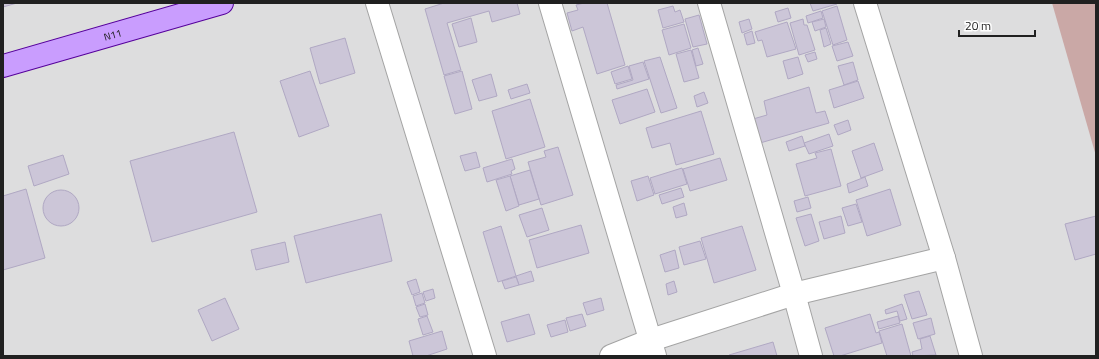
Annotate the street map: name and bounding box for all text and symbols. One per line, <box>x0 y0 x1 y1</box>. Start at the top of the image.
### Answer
scale bar <box>959 12 1035 38</box>
text: 20 m <box>965 16 991 35</box>
street label: N11 <box>102 25 123 44</box>

